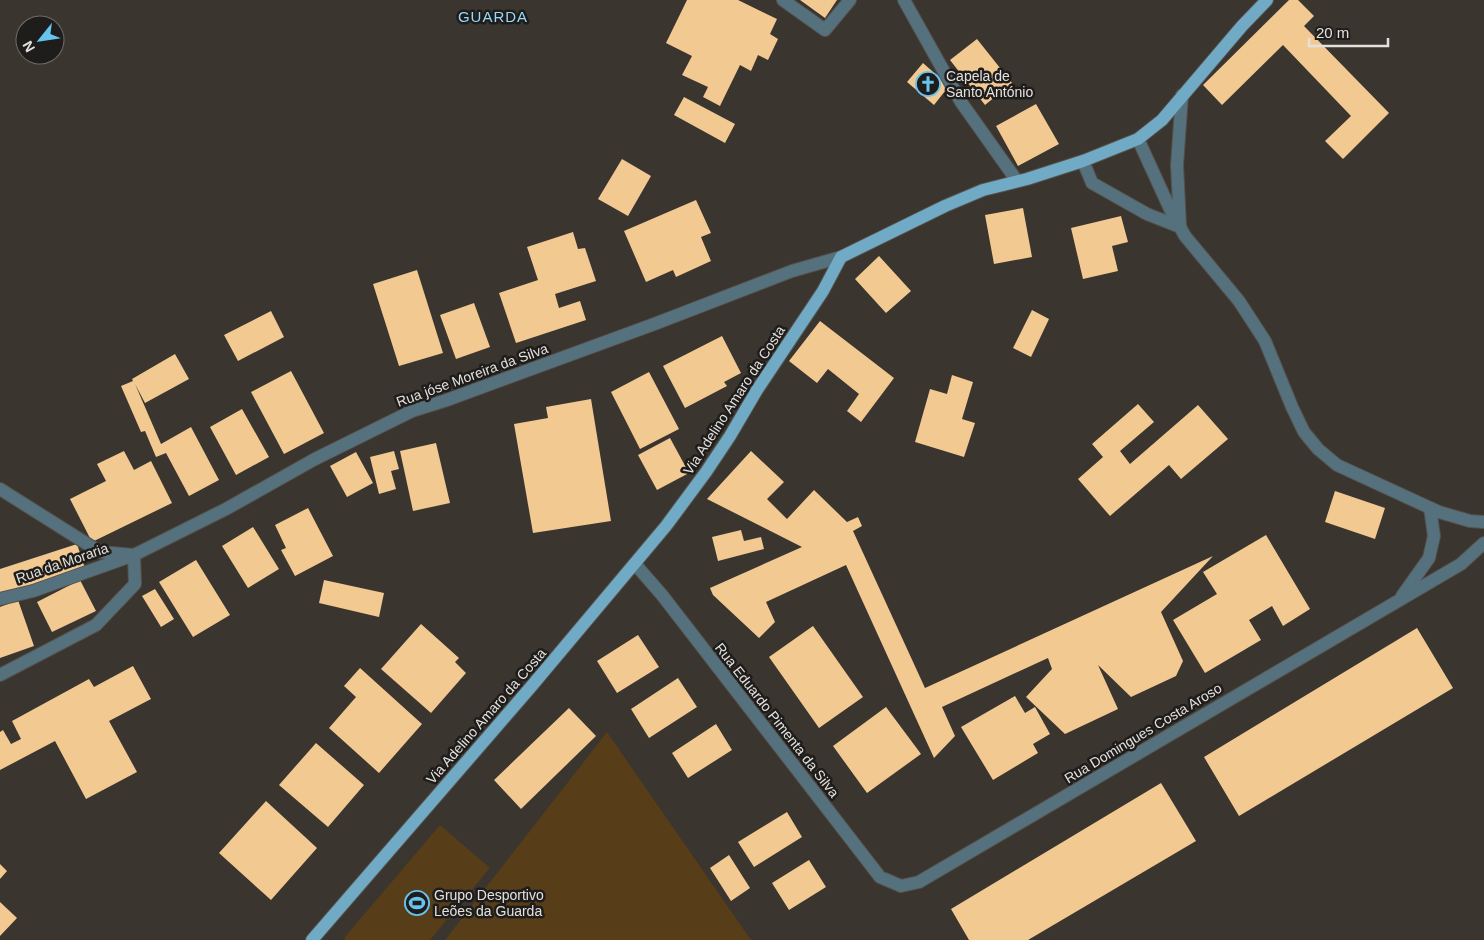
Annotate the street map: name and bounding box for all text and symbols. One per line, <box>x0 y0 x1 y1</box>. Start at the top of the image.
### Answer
district label: GUARDA <box>458 8 528 25</box>
north arrow <box>15 15 65 65</box>
scale bar <box>1309 15 1388 47</box>
text: 20 m <box>1316 24 1349 41</box>
text: N <box>19 38 38 55</box>
place label: Capela de Santo António <box>946 68 1033 100</box>
church icon: Capela de Santo António <box>915 71 941 97</box>
street label: Via Adelino Amaro da Costa <box>680 322 788 477</box>
street label: Rua jóse Moreira da Silva <box>394 340 550 410</box>
street label: Rua da Moraria <box>14 540 110 586</box>
street label: Rua Eduardo Pimenta da Silva <box>712 640 842 801</box>
street label: Via Adelino Amaro da Costa <box>423 645 549 787</box>
street label: Rua Domingues Costa Aroso <box>1062 680 1225 786</box>
place label: Grupo Desportivo Leões da Guarda <box>434 887 544 919</box>
sports icon: Grupo Desportivo Leões da Guarda <box>404 890 430 916</box>

